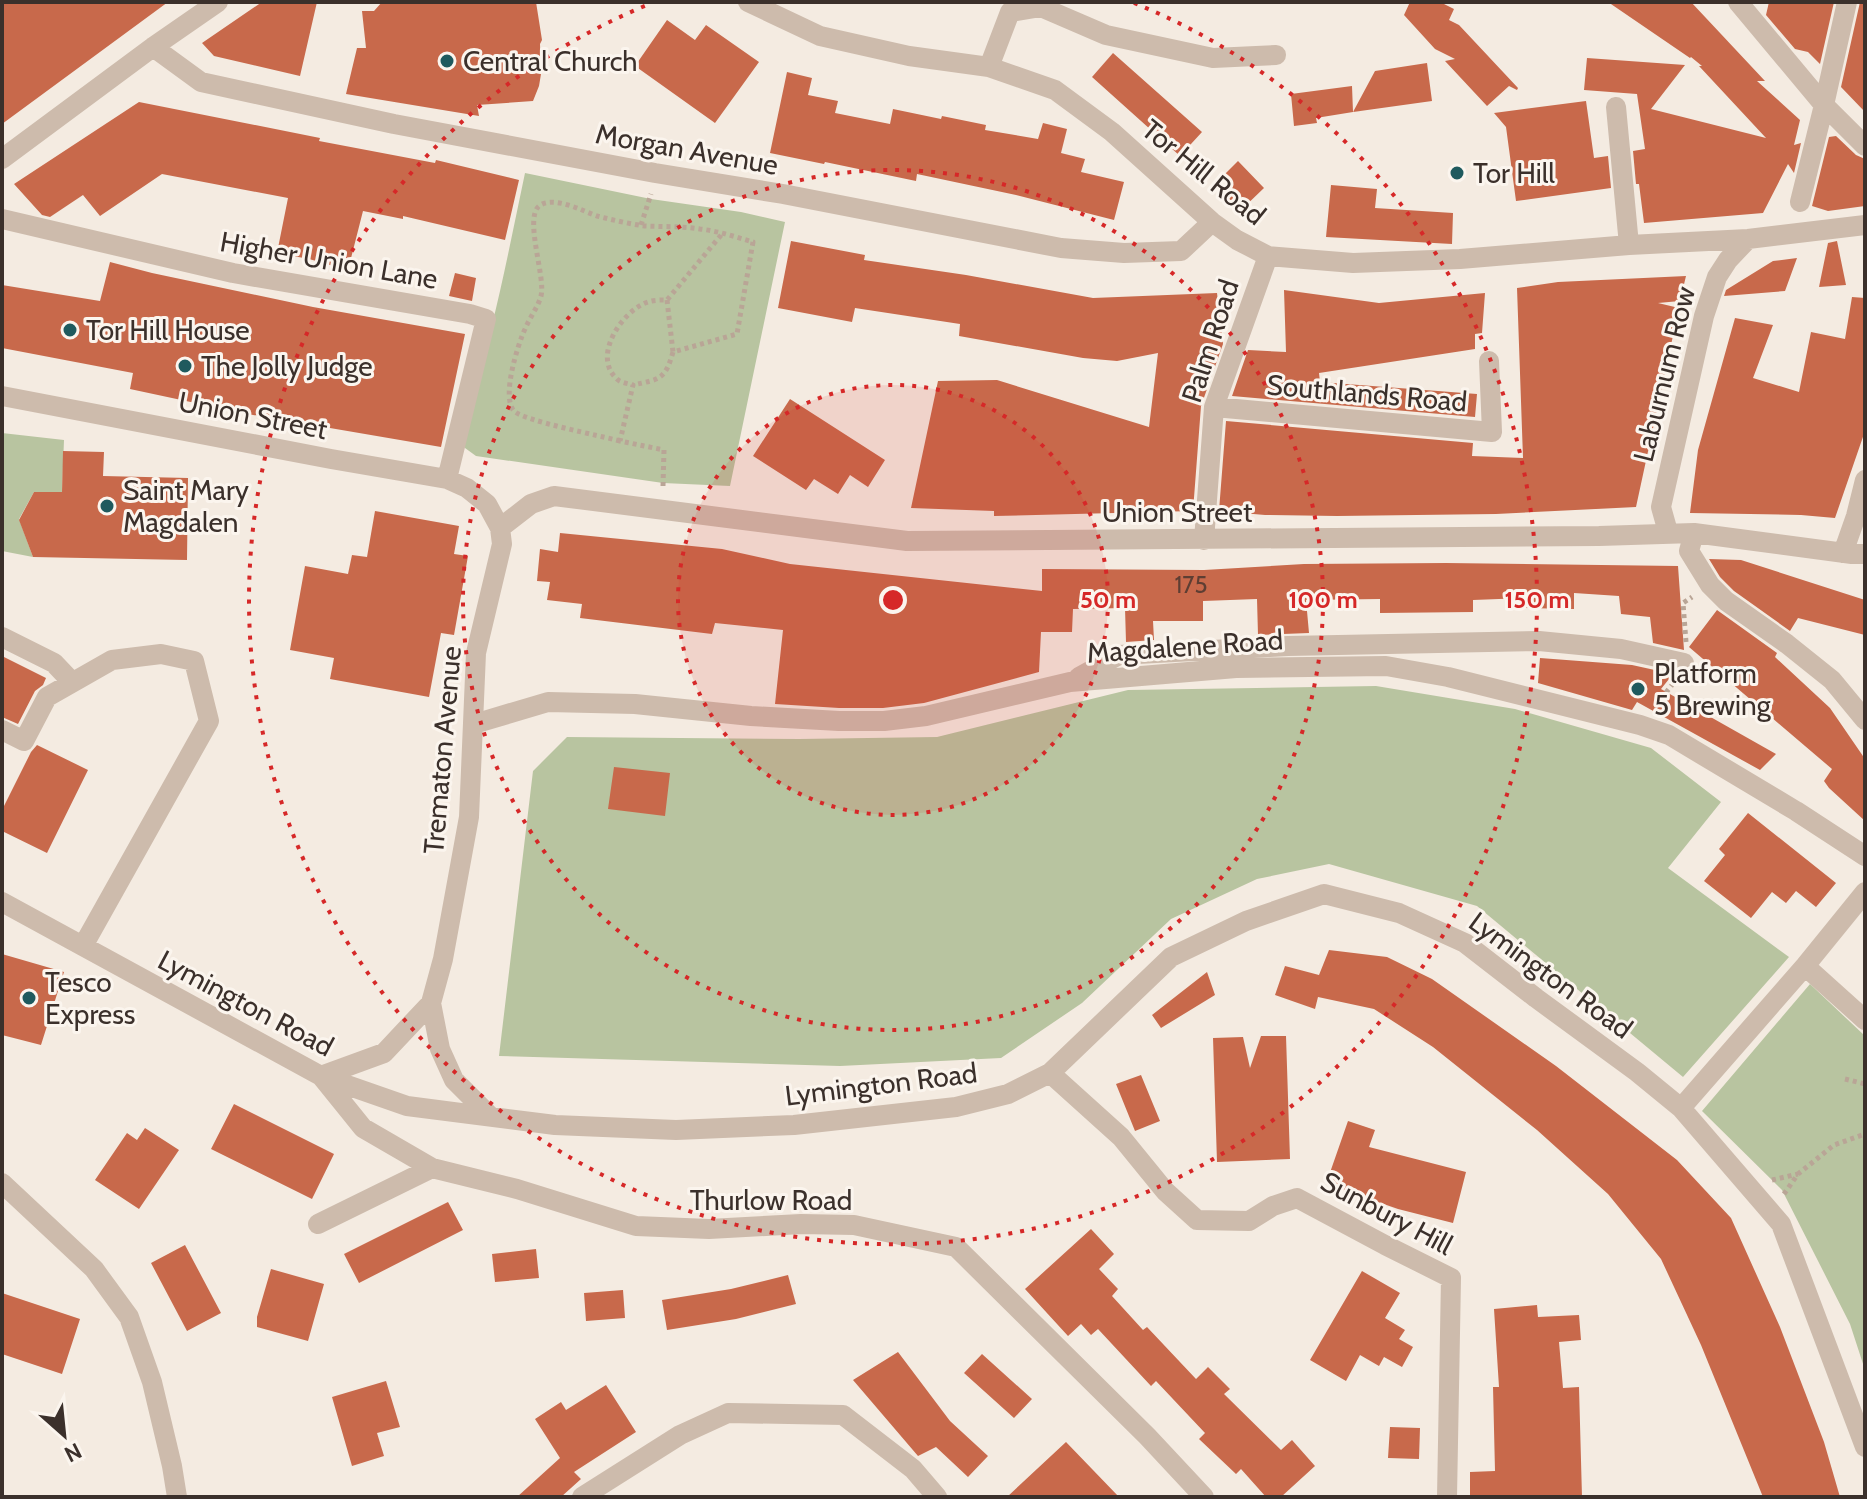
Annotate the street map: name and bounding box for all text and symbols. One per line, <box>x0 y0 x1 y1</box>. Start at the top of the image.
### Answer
place label: Central Church <box>463 44 638 78</box>
marker: Central Church <box>438 52 456 70</box>
street label: Tor Hill Road <box>1135 112 1273 232</box>
street label: Morgan Avenue <box>593 116 781 182</box>
place label: Tor Hill <box>1473 156 1555 190</box>
marker: Tor Hill <box>1448 164 1466 182</box>
street label: Higher Union Lane <box>218 224 440 296</box>
street label: Palm Road <box>1174 275 1246 407</box>
street label: Laburnum Row <box>1626 283 1702 465</box>
place label: Tor Hill House <box>86 313 250 347</box>
marker: Tor Hill House <box>61 321 79 339</box>
place label: The Jolly Judge <box>201 349 373 383</box>
marker: The Jolly Judge <box>176 357 194 375</box>
street label: Southlands Road <box>1265 367 1469 419</box>
street label: Union Street <box>176 384 330 446</box>
place label: Saint Mary Magdalen <box>123 473 249 539</box>
street label: Union Street <box>1102 495 1252 529</box>
marker: Saint Mary Magdalen <box>98 497 116 515</box>
house number: 175 <box>1175 570 1207 599</box>
text: 50 m <box>1080 585 1136 614</box>
text: 100 m <box>1288 585 1358 614</box>
text: 150 m <box>1505 585 1569 614</box>
centre of rings <box>879 586 907 614</box>
street label: Magdalene Road <box>1086 622 1284 670</box>
street label: Trematon Avenue <box>416 645 468 855</box>
place label: Platform 5 Brewing <box>1654 656 1772 722</box>
marker: Platform 5 Brewing <box>1629 680 1647 698</box>
street label: Lymington Road <box>1463 904 1639 1046</box>
street label: Lymington Road <box>153 943 339 1063</box>
place label: Tesco Express <box>45 965 135 1031</box>
marker: Tesco Express <box>20 989 38 1007</box>
street label: Lymington Road <box>783 1055 979 1113</box>
street label: Sunbury Hill <box>1315 1164 1459 1262</box>
street label: Thurlow Road <box>690 1183 852 1217</box>
north arrow <box>24 1395 104 1475</box>
text: N <box>60 1437 86 1468</box>

